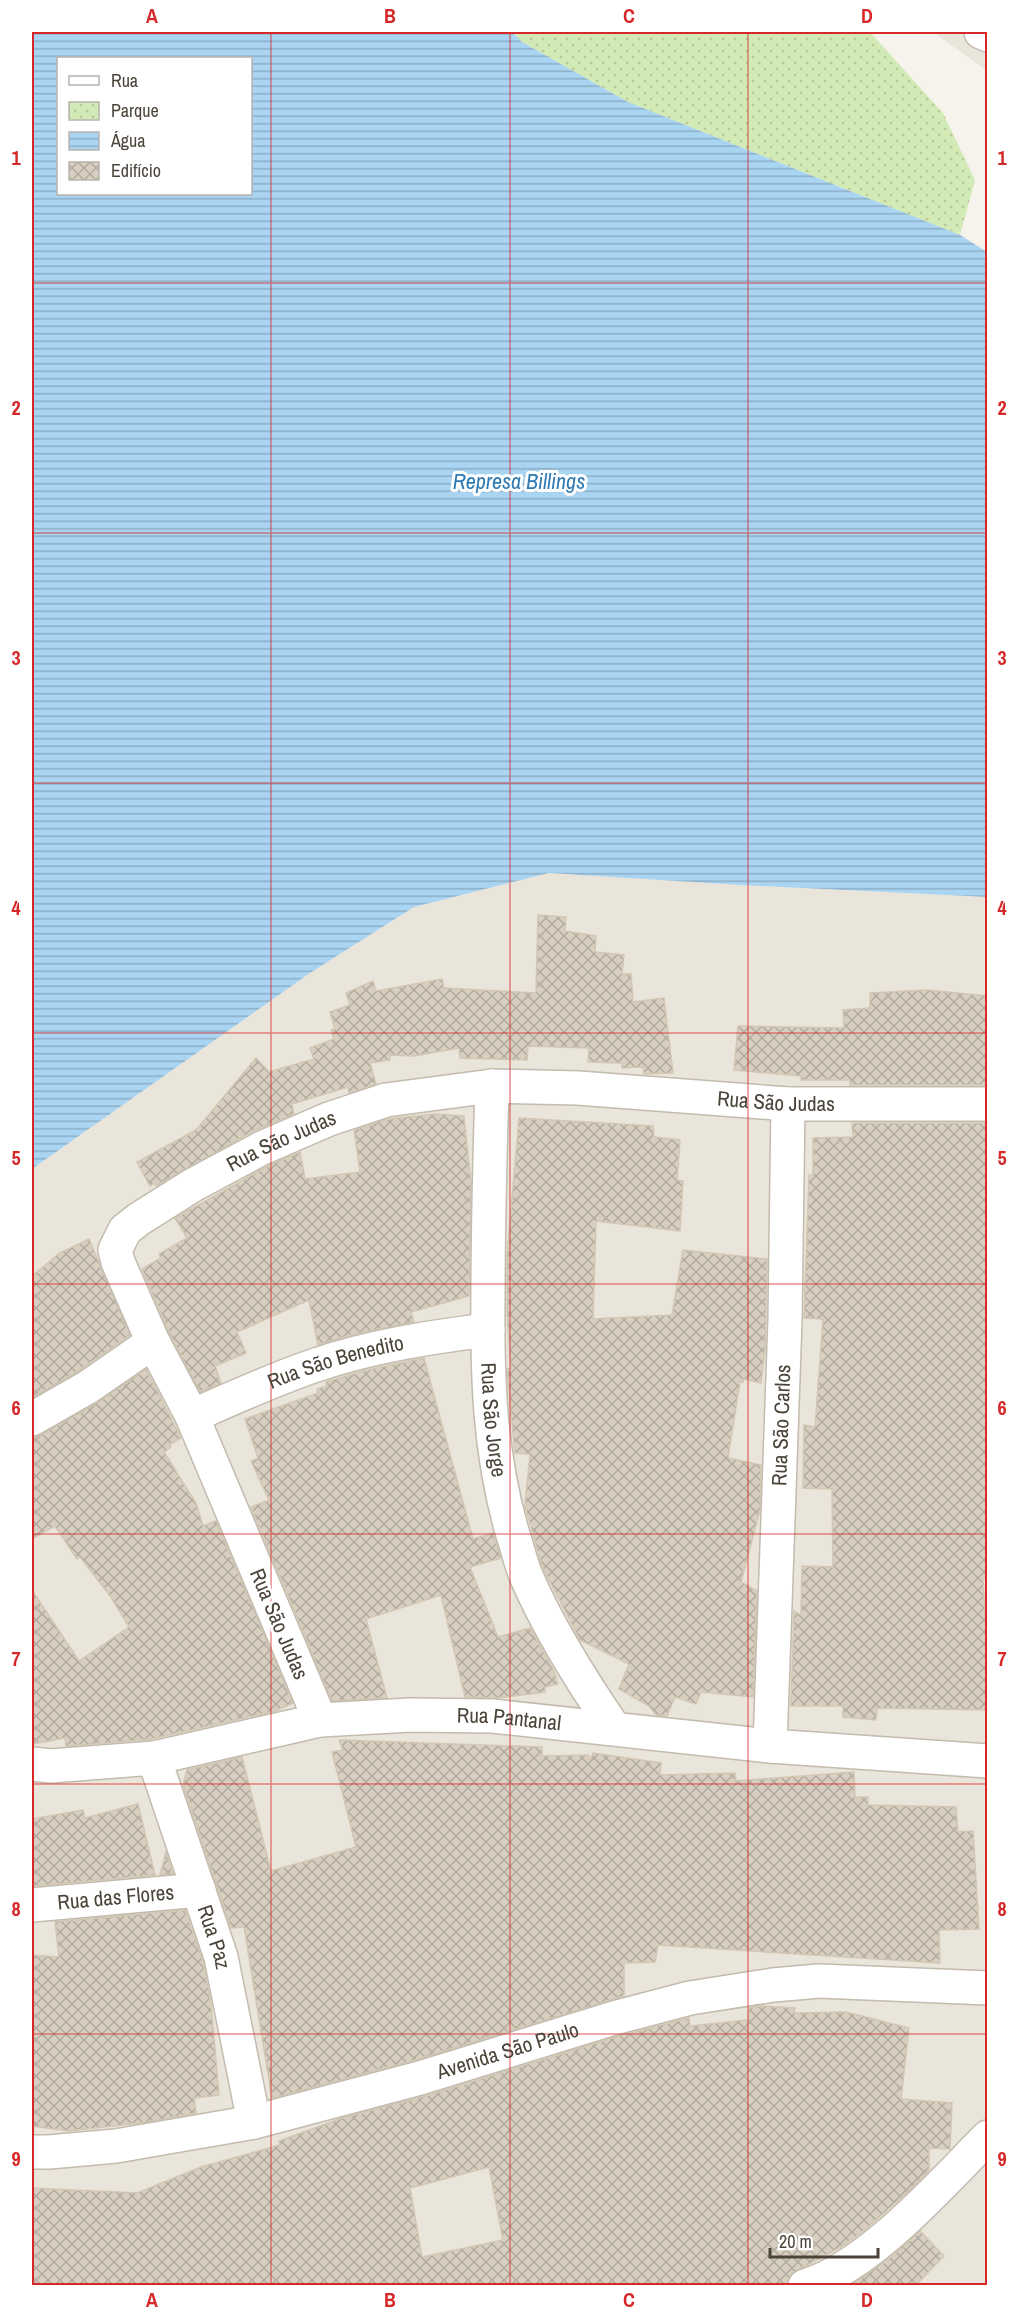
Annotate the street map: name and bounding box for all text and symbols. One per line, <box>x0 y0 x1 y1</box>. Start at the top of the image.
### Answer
text: A <box>146 2 158 29</box>
text: B <box>384 2 396 29</box>
text: C <box>623 2 635 29</box>
text: D <box>861 2 873 29</box>
legend <box>57 57 252 195</box>
text: Rua <box>111 68 138 93</box>
text: Parque <box>111 98 159 123</box>
text: Água <box>110 128 145 153</box>
text: 1 <box>11 144 21 171</box>
text: 1 <box>997 144 1007 171</box>
text: Edifício <box>111 158 161 183</box>
text: 2 <box>11 394 21 421</box>
text: 2 <box>997 394 1007 421</box>
water label: Represa Billings <box>453 466 585 496</box>
text: 3 <box>11 644 21 671</box>
text: 3 <box>997 644 1007 671</box>
text: 4 <box>11 894 21 921</box>
text: 4 <box>997 894 1007 921</box>
street label: Rua São Judas <box>716 1084 835 1118</box>
street label: Rua São Judas <box>221 1103 340 1178</box>
text: 5 <box>11 1144 21 1171</box>
text: 5 <box>997 1144 1007 1171</box>
street label: Rua São Benedito <box>263 1328 406 1396</box>
street label: Rua São Jorge <box>474 1362 514 1479</box>
street label: Rua São Carlos <box>764 1364 797 1486</box>
text: 6 <box>11 1394 21 1421</box>
text: 6 <box>997 1394 1007 1421</box>
street label: Rua São Judas <box>243 1564 316 1684</box>
text: 7 <box>11 1645 21 1672</box>
text: 7 <box>997 1645 1007 1672</box>
street label: Rua Pantanal <box>457 1701 563 1737</box>
street label: Rua das Flores <box>56 1877 175 1917</box>
text: 8 <box>11 1895 21 1922</box>
text: 8 <box>997 1895 1007 1922</box>
street label: Rua Paz <box>190 1901 238 1972</box>
street label: Avenida São Paulo <box>432 2015 582 2086</box>
text: 9 <box>11 2145 21 2172</box>
text: 9 <box>997 2145 1007 2172</box>
scale bar <box>770 2221 878 2259</box>
text: 20 m <box>779 2229 812 2254</box>
text: A <box>146 2286 158 2313</box>
text: B <box>384 2286 396 2313</box>
text: C <box>623 2286 635 2313</box>
text: D <box>861 2286 873 2313</box>

